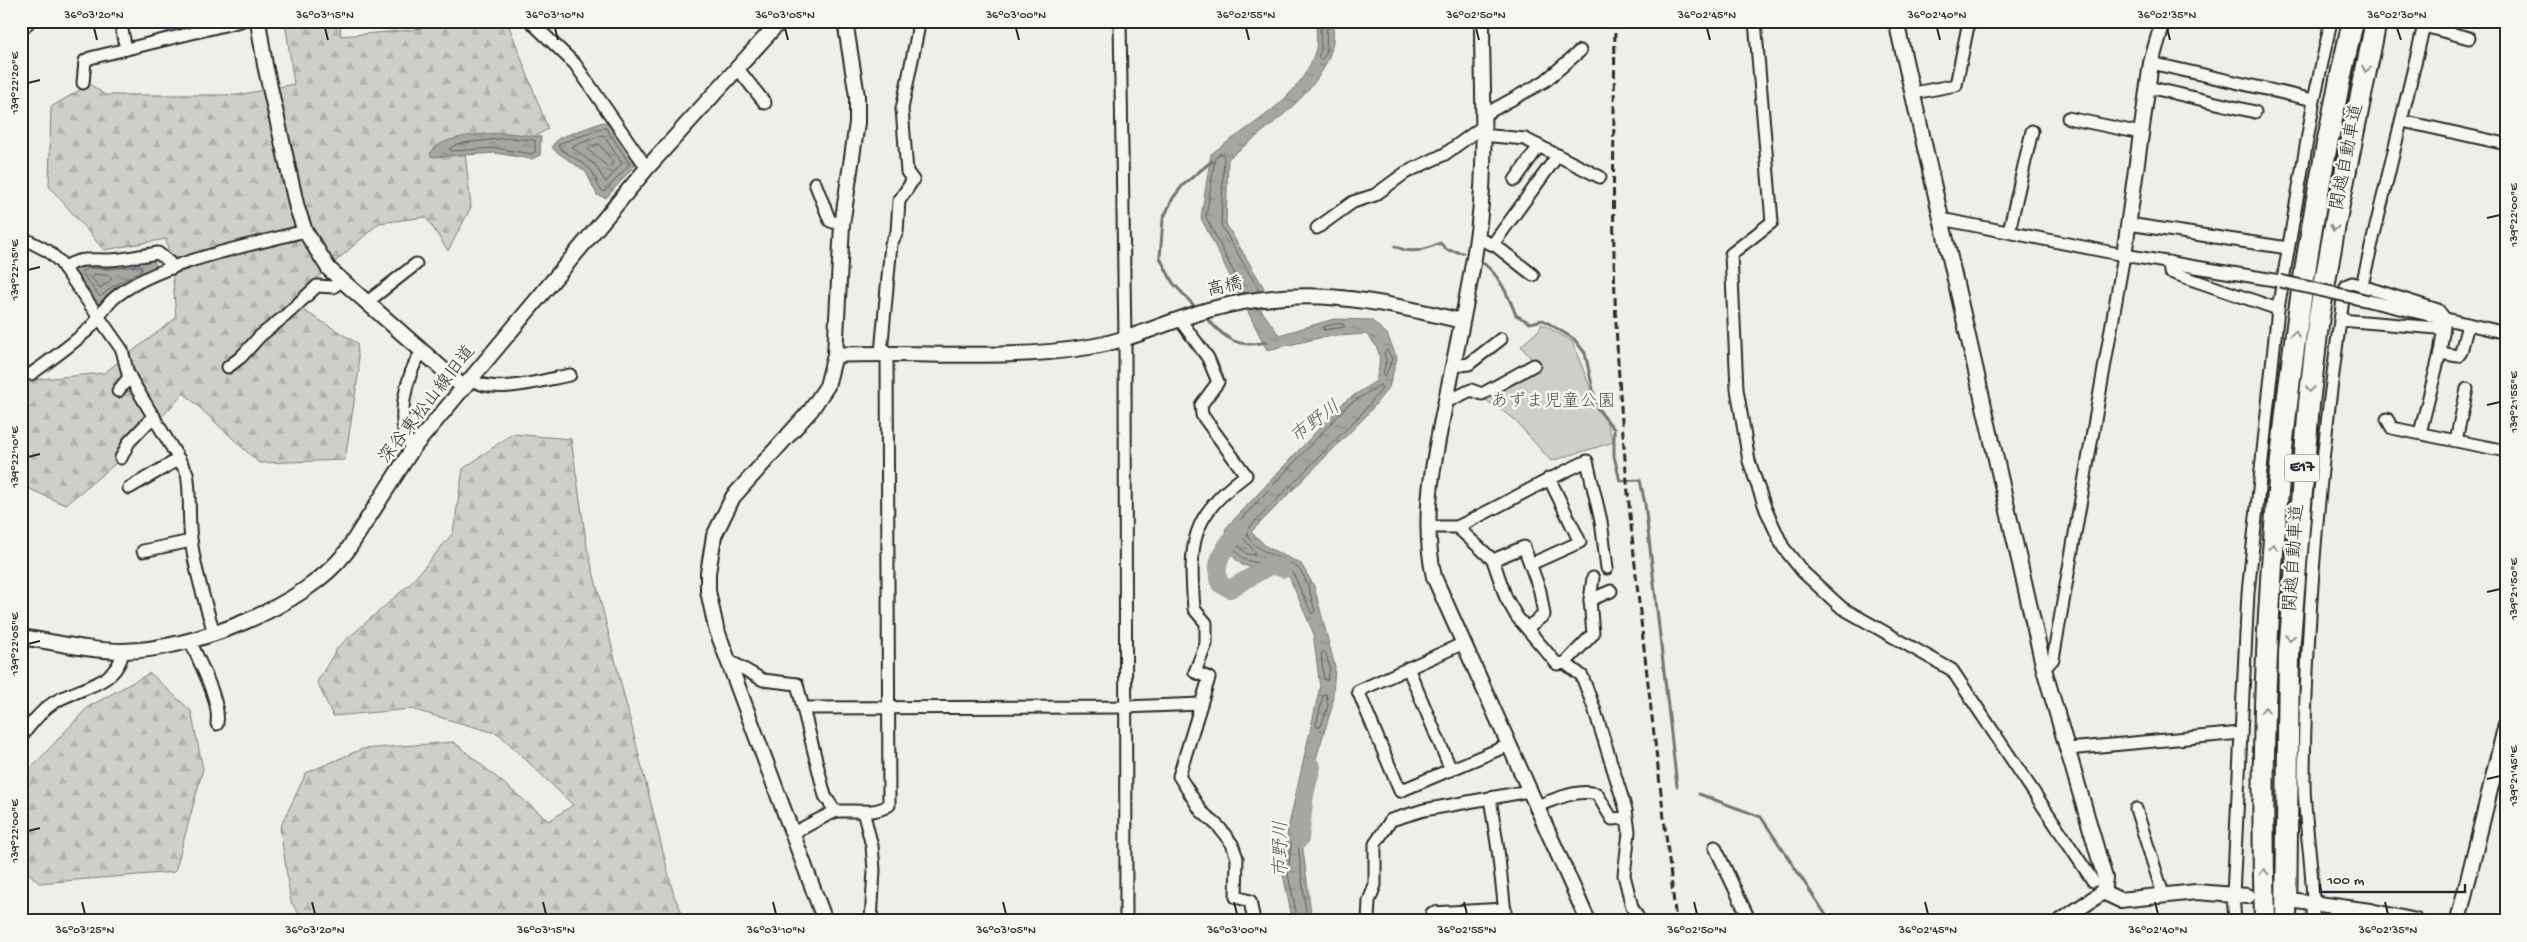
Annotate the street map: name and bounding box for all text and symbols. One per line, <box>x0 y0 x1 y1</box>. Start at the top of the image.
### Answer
text: 36°03'20"N <box>63 9 124 23</box>
text: 36°03'15"N <box>295 9 354 23</box>
text: 36°03'10"N <box>525 9 584 23</box>
text: 36°03'05"N <box>754 9 815 23</box>
text: 36°03'00"N <box>985 9 1046 23</box>
text: 36°02'55"N <box>1216 9 1276 23</box>
text: 36°02'50"N <box>1445 9 1506 23</box>
text: 36°02'45"N <box>1677 9 1736 23</box>
text: 36°02'40"N <box>1907 9 1967 23</box>
text: 36°02'35"N <box>2137 9 2197 23</box>
text: 36°02'30"N <box>2366 9 2427 23</box>
text: 139°22'20"E <box>9 51 23 115</box>
one-way arrow <box>2361 64 2372 73</box>
street label: 関越自動車道 <box>2326 102 2369 212</box>
text: 139°22'00"E <box>2508 183 2522 248</box>
one-way arrow <box>2330 224 2340 233</box>
text: 139°22'15"E <box>9 239 23 301</box>
street label: 高橋 <box>1205 273 1245 302</box>
one-way arrow <box>2289 329 2300 337</box>
street label: 深谷東松山線旧道 <box>375 341 481 468</box>
text: 139°21'55"E <box>2508 371 2522 434</box>
one-way arrow <box>2305 385 2316 393</box>
park label: あずま児童公園 <box>1490 391 1616 413</box>
water label: 市野川 <box>1286 396 1346 449</box>
text: 139°22'10"E <box>9 426 23 489</box>
road number: E17 <box>2284 454 2320 482</box>
street label: 関越自動車道 <box>2280 503 2309 613</box>
one-way arrow <box>2267 543 2278 551</box>
text: 139°21'50"E <box>2508 558 2522 621</box>
text: 139°22'05"E <box>9 612 23 676</box>
one-way arrow <box>2284 634 2295 642</box>
one-way arrow <box>2259 705 2270 713</box>
text: 139°21'45"E <box>2508 745 2522 807</box>
text: 139°22'00"E <box>9 799 23 864</box>
water label: 市野川 <box>1270 820 1294 878</box>
scale bar <box>2320 862 2464 894</box>
one-way arrow <box>2258 868 2269 876</box>
text: 100 m <box>2326 872 2365 890</box>
text: 36°03'25"N <box>55 924 115 938</box>
text: 36°03'20"N <box>284 924 345 938</box>
text: 36°03'15"N <box>516 924 575 938</box>
text: 36°03'10"N <box>746 924 805 938</box>
text: 36°03'05"N <box>975 924 1036 938</box>
text: 36°03'00"N <box>1206 924 1267 938</box>
text: 36°02'55"N <box>1437 924 1497 938</box>
text: 36°02'50"N <box>1666 924 1727 938</box>
text: 36°02'45"N <box>1898 924 1957 938</box>
text: 36°02'40"N <box>2128 924 2188 938</box>
text: 36°02'35"N <box>2358 924 2418 938</box>

